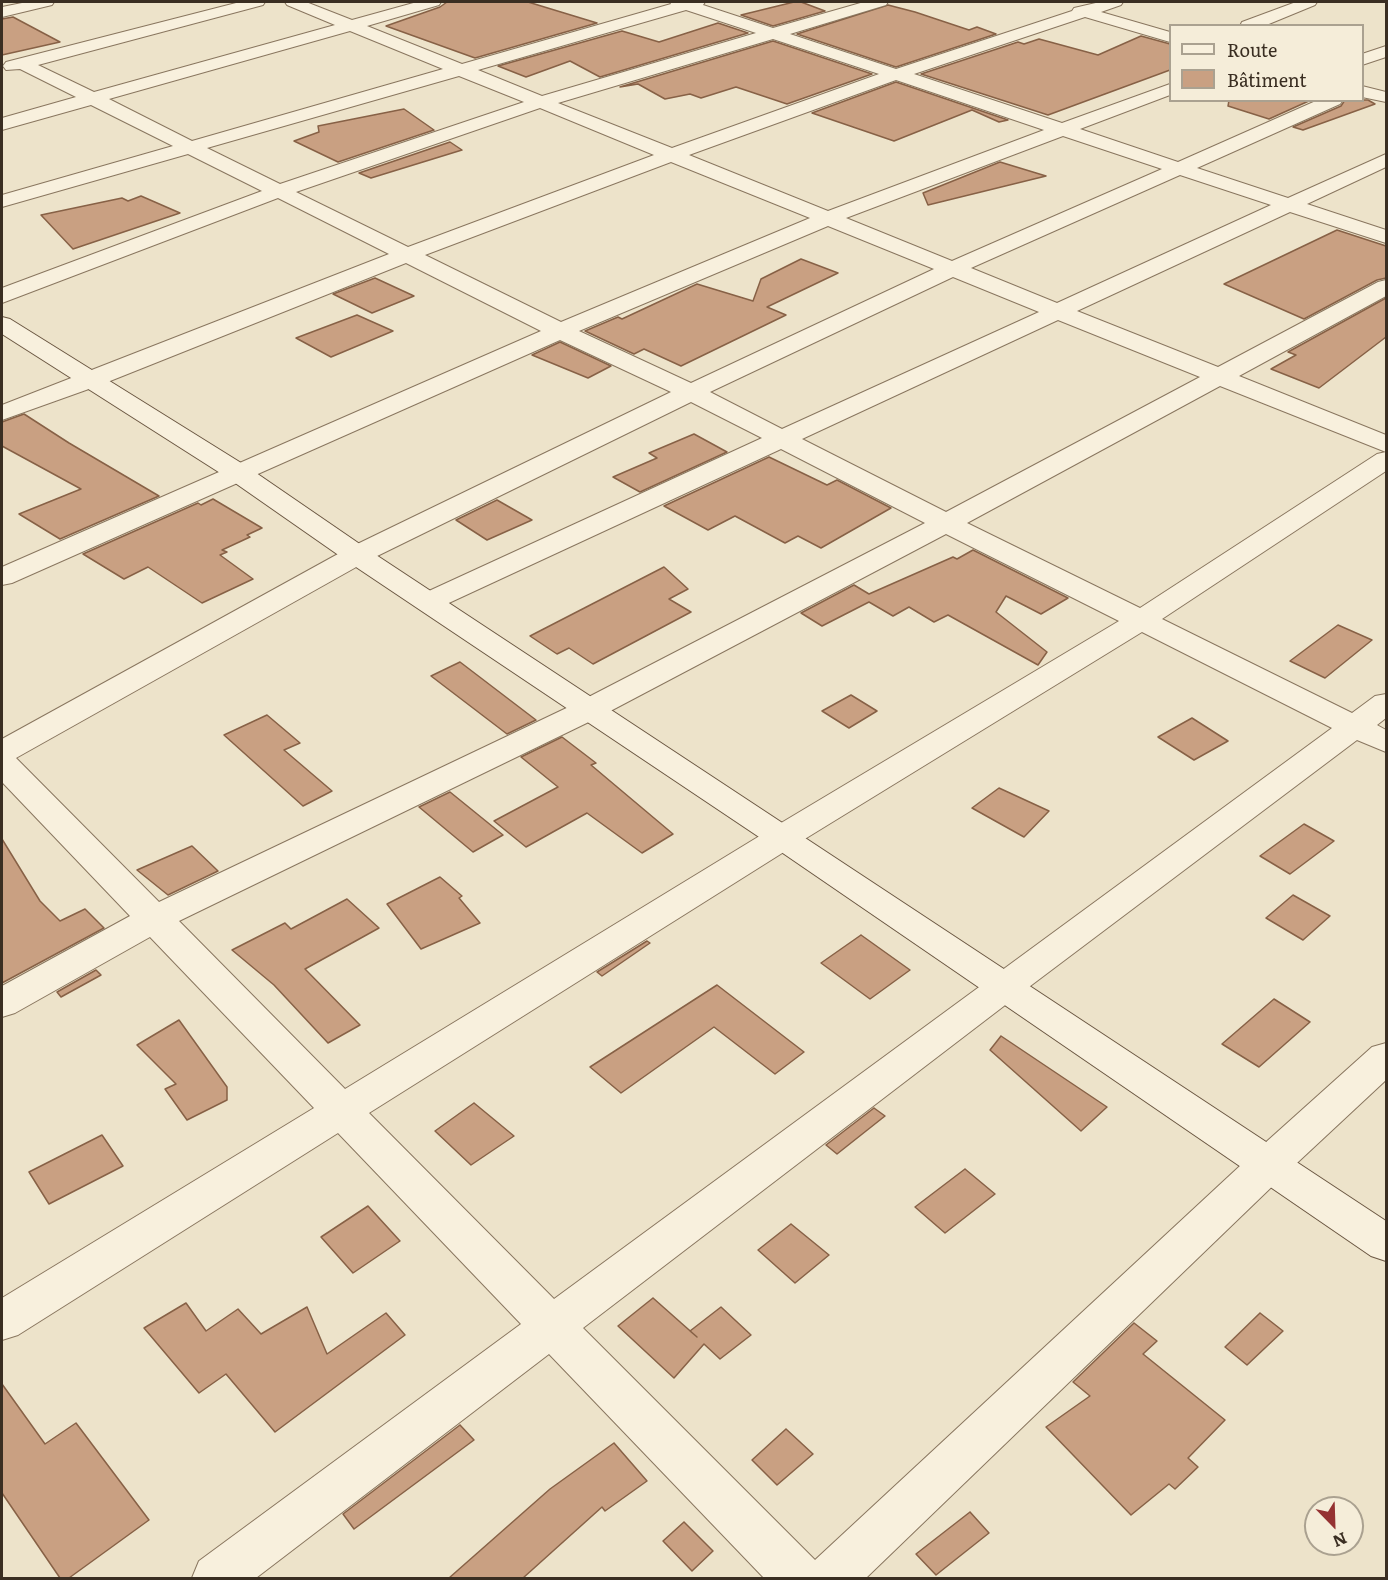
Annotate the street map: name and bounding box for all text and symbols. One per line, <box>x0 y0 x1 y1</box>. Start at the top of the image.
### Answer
legend <box>1169 24 1364 102</box>
text: Route <box>1227 36 1277 63</box>
text: Bâtiment <box>1227 66 1306 93</box>
north arrow <box>1304 1496 1364 1556</box>
text: N <box>1329 1527 1351 1554</box>

